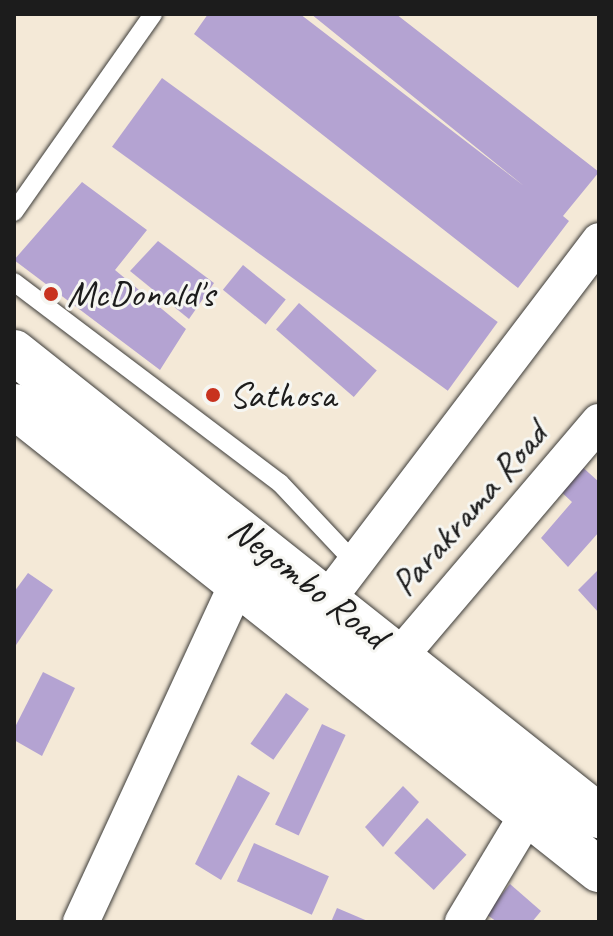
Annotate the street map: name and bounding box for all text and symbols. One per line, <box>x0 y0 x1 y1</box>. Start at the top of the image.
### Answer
place label: McDonald's <box>67 271 214 317</box>
marker: McDonald's <box>42 285 60 303</box>
place label: Sathosa <box>229 372 335 418</box>
marker: Sathosa <box>204 386 222 404</box>
street label: Parakrama Road <box>381 413 557 605</box>
street label: Negombo Road <box>220 506 396 658</box>

